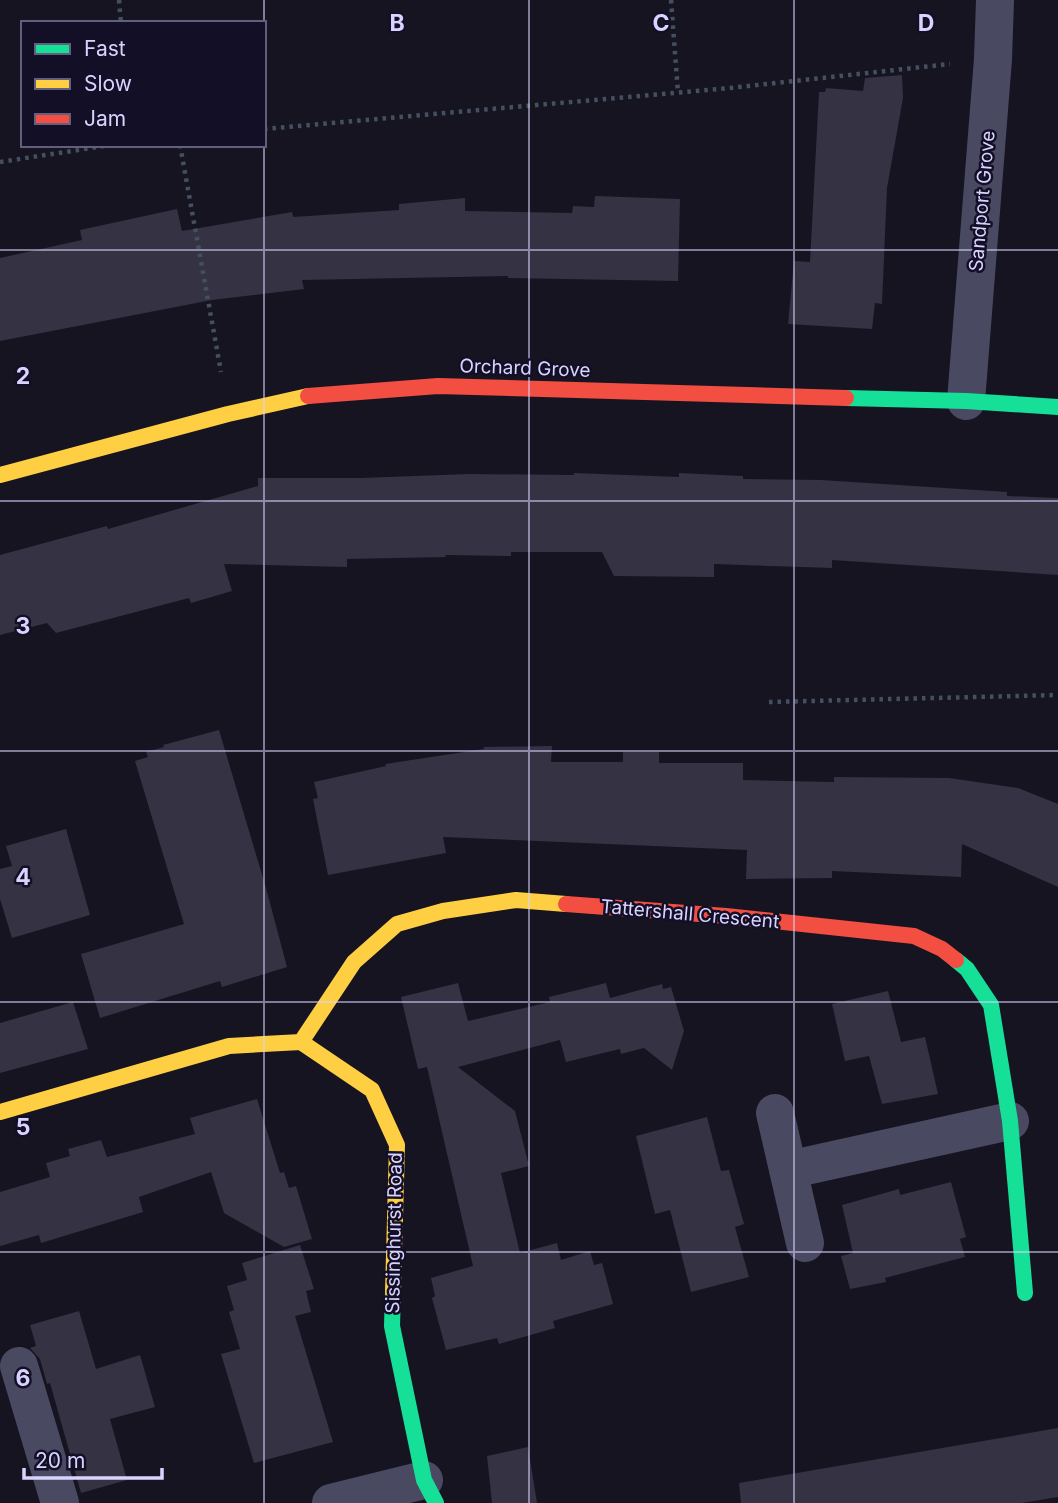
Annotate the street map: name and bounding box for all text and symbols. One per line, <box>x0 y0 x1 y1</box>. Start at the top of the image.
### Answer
text: B <box>389 9 405 37</box>
text: C <box>652 9 670 37</box>
text: D <box>918 9 934 37</box>
legend <box>21 21 266 147</box>
text: Fast <box>84 36 126 61</box>
text: Slow <box>84 71 132 96</box>
text: Jam <box>84 106 126 131</box>
street label: Sandport Grove <box>964 130 1000 272</box>
street label: Orchard Grove <box>459 354 591 382</box>
text: 2 <box>16 362 30 390</box>
text: 3 <box>16 612 30 640</box>
text: 4 <box>15 863 31 891</box>
street label: Tattershall Crescent <box>600 895 780 933</box>
text: 5 <box>16 1113 30 1141</box>
street label: Sissinghurst Road <box>381 1152 407 1314</box>
text: 6 <box>16 1364 30 1392</box>
scale bar <box>24 1436 163 1480</box>
text: 20 m <box>35 1448 85 1473</box>

